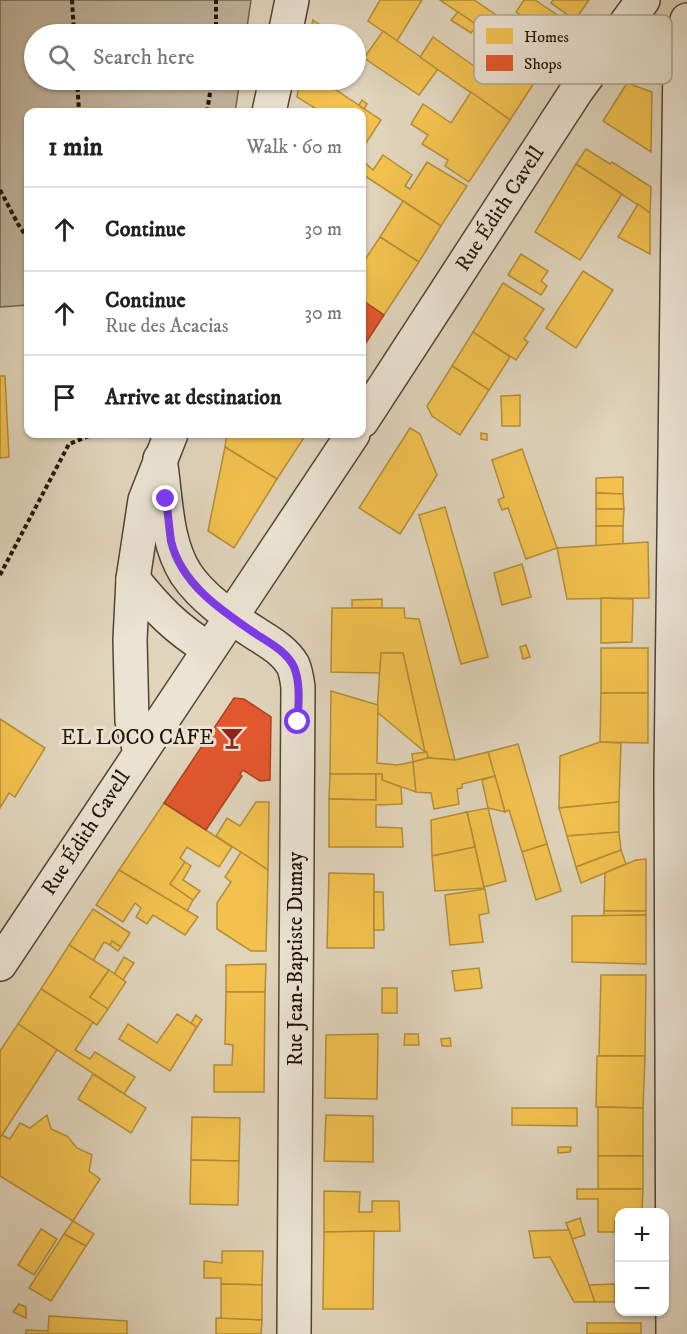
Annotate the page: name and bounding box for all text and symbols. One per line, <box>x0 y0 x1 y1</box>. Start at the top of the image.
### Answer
legend <box>474 15 672 84</box>
search box <box>24 24 366 90</box>
text: Homes <box>524 27 569 47</box>
icon: search <box>45 41 78 74</box>
text: Search here <box>93 44 195 71</box>
text: Shops <box>524 54 562 74</box>
text: 1 min <box>48 131 103 164</box>
text: Walk · 60 m <box>247 135 342 160</box>
street label: Rue Édith Cavell <box>449 141 550 276</box>
icon: ahead <box>48 213 81 246</box>
text: Continue <box>105 216 186 243</box>
text: 30 m <box>304 217 342 242</box>
text: Continue <box>105 287 186 314</box>
icon: ahead <box>48 297 81 330</box>
text: 30 m <box>304 301 342 326</box>
text: Rue des Acacias <box>105 314 229 339</box>
icon: arrive <box>48 381 81 414</box>
text: Arrive at destination <box>105 384 282 411</box>
route end <box>152 485 178 511</box>
route start <box>284 708 310 734</box>
place label: EL LOCO CAFE <box>61 725 214 751</box>
bar icon: EL LOCO CAFE <box>219 725 245 751</box>
street label: Rue Édith Cavell <box>35 765 136 900</box>
street label: Rue Jean-Baptiste Dumay <box>283 851 309 1066</box>
map controls <box>615 1208 669 1316</box>
button: + <box>615 1208 669 1262</box>
button: − <box>615 1262 669 1316</box>

